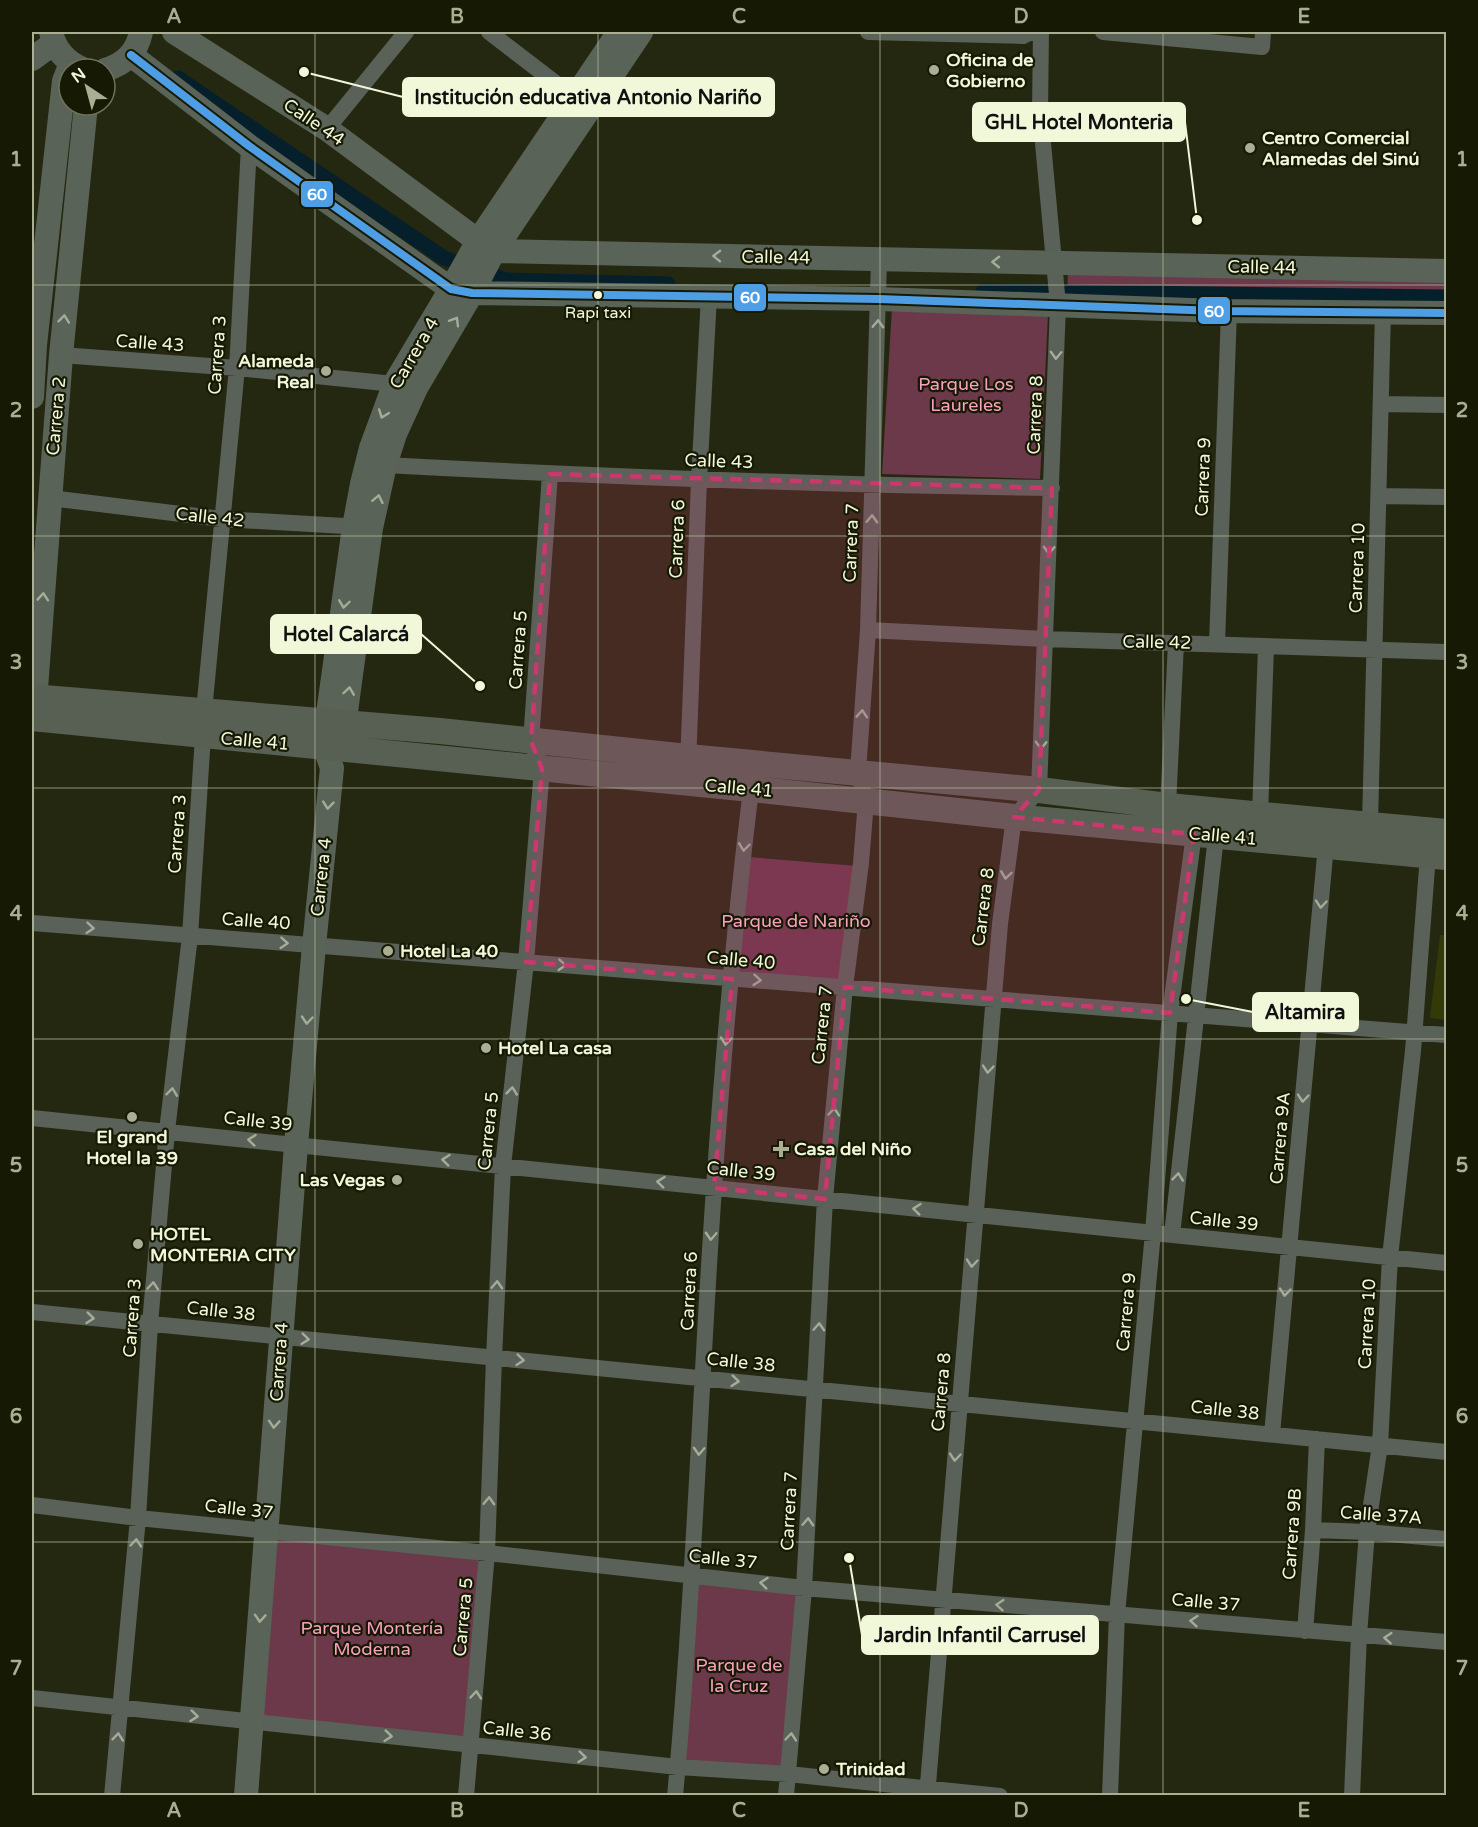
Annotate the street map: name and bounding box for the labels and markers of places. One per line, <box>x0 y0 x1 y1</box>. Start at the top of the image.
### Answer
place label: Oficina de Gobierno <box>946 49 1033 92</box>
marker: Oficina de Gobierno <box>927 63 941 77</box>
callout: Institución educativa Antonio Nariño <box>403 78 774 116</box>
callout: GHL Hotel Monteria <box>973 103 1185 141</box>
place label: Centro Comercial Alamedas del Sinú <box>1262 127 1419 170</box>
marker: Centro Comercial Alamedas del Sinú <box>1243 141 1257 155</box>
marker: Rapi taxi <box>592 289 604 301</box>
place label: Rapi taxi <box>565 303 631 323</box>
place label: Alameda Real <box>238 350 314 393</box>
marker: Alameda Real <box>319 364 333 378</box>
callout: Hotel Calarcá <box>271 615 421 653</box>
place label: Hotel La 40 <box>400 940 498 962</box>
marker: Hotel La 40 <box>381 944 395 958</box>
callout: Altamira <box>1253 993 1358 1031</box>
place label: Hotel La casa <box>498 1037 612 1059</box>
marker: Hotel La casa <box>479 1041 493 1055</box>
marker: El grand Hotel la 39 <box>125 1110 139 1124</box>
place label: El grand Hotel la 39 <box>86 1126 178 1169</box>
place label: Casa del Niño <box>794 1138 911 1160</box>
marker: Casa del Niño <box>772 1140 790 1158</box>
place label: Las Vegas <box>299 1169 385 1191</box>
marker: Las Vegas <box>390 1173 404 1187</box>
place label: HOTEL MONTERIA CITY <box>150 1223 296 1266</box>
marker: HOTEL MONTERIA CITY <box>131 1237 145 1251</box>
callout: Jardin Infantil Carrusel <box>862 1616 1098 1654</box>
place label: Trinidad <box>835 1758 906 1780</box>
marker: Trinidad <box>817 1762 831 1776</box>

